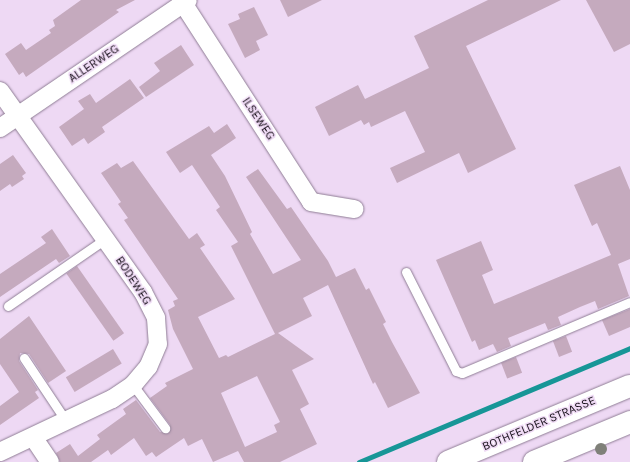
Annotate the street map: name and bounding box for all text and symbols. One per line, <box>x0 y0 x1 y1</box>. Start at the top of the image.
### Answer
street label: ALLERWEG <box>66 42 122 86</box>
street label: ILSEWEG <box>239 95 277 143</box>
street label: BODEWEG <box>112 254 154 308</box>
street label: BOTHFELDER STRASSE <box>480 394 598 454</box>

